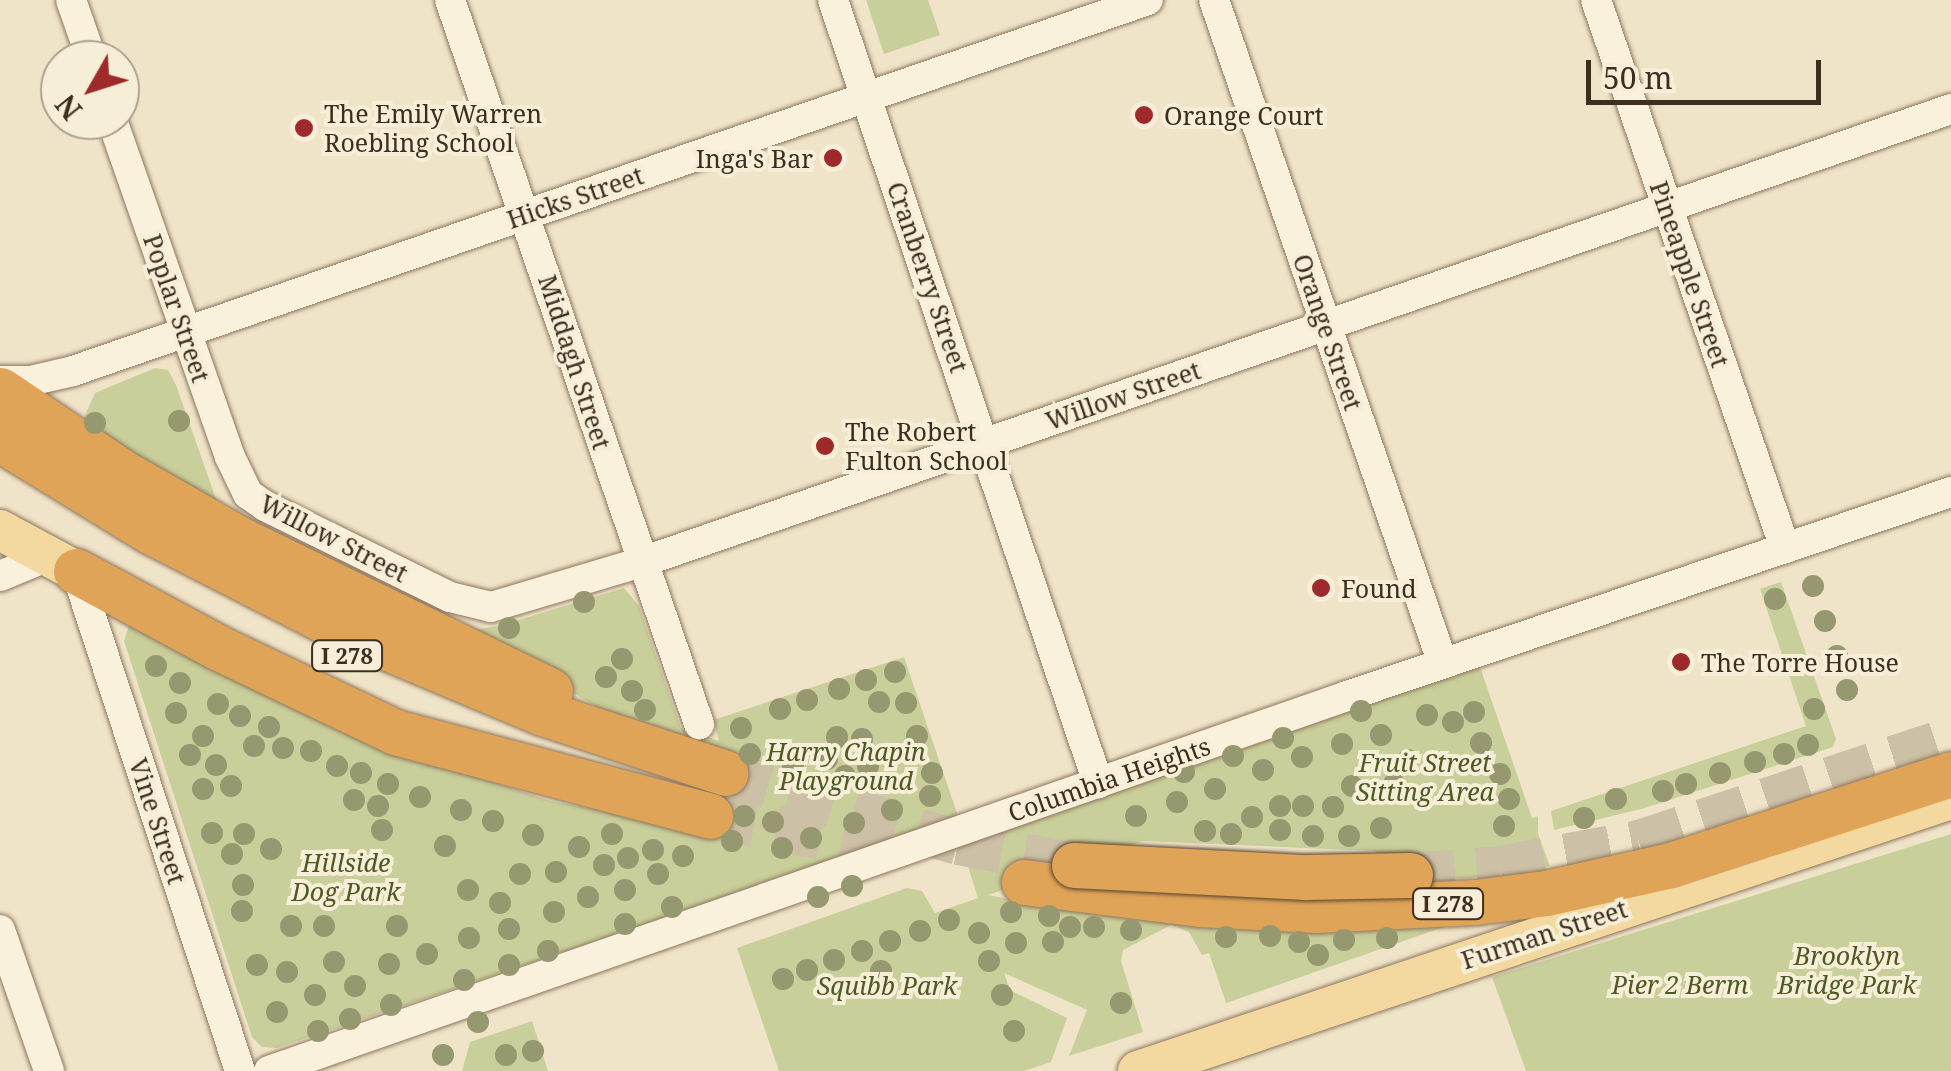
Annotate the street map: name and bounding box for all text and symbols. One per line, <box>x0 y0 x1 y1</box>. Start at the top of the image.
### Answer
north arrow <box>40 40 140 140</box>
scale bar <box>1591 40 1826 102</box>
text: 50 m <box>1603 57 1673 98</box>
text: N <box>47 87 90 128</box>
place label: The Emily Warren Roebling School <box>324 99 542 158</box>
place label: Orange Court <box>1164 100 1324 130</box>
marker: Orange Court <box>1133 104 1155 126</box>
marker: The Emily Warren Roebling School <box>293 117 315 139</box>
place label: Inga's Bar <box>696 143 813 173</box>
marker: Inga's Bar <box>822 147 844 169</box>
street label: Hicks Street <box>503 160 647 234</box>
street label: Pineapple Street <box>1644 177 1736 371</box>
street label: Cranberry Street <box>881 178 975 376</box>
street label: Poplar Street <box>138 230 216 386</box>
street label: Orange Street <box>1287 250 1369 414</box>
street label: Middagh Street <box>533 271 617 453</box>
street label: Willow Street <box>1042 354 1204 436</box>
place label: The Robert Fulton School <box>845 417 1008 476</box>
marker: The Robert Fulton School <box>814 435 836 457</box>
street label: Willow Street <box>255 488 413 588</box>
place label: Found <box>1341 573 1417 603</box>
marker: Found <box>1310 577 1332 599</box>
road number: I 278 <box>310 639 384 673</box>
place label: The Torre House <box>1701 647 1899 677</box>
marker: The Torre House <box>1670 651 1692 673</box>
street label: Columbia Heights <box>1004 730 1214 828</box>
park label: Harry Chapin Playground <box>766 737 926 796</box>
park label: Fruit Street Sitting Area <box>1356 748 1494 807</box>
street label: Vine Street <box>124 754 192 888</box>
park label: Hillside Dog Park <box>292 848 400 907</box>
road number: I 278 <box>1410 887 1486 921</box>
street label: Furman Street <box>1457 893 1631 975</box>
park label: Brooklyn Bridge Park <box>1778 941 1916 1000</box>
park label: Pier 2 Berm <box>1612 969 1748 999</box>
park label: Squibb Park <box>817 970 957 1000</box>

